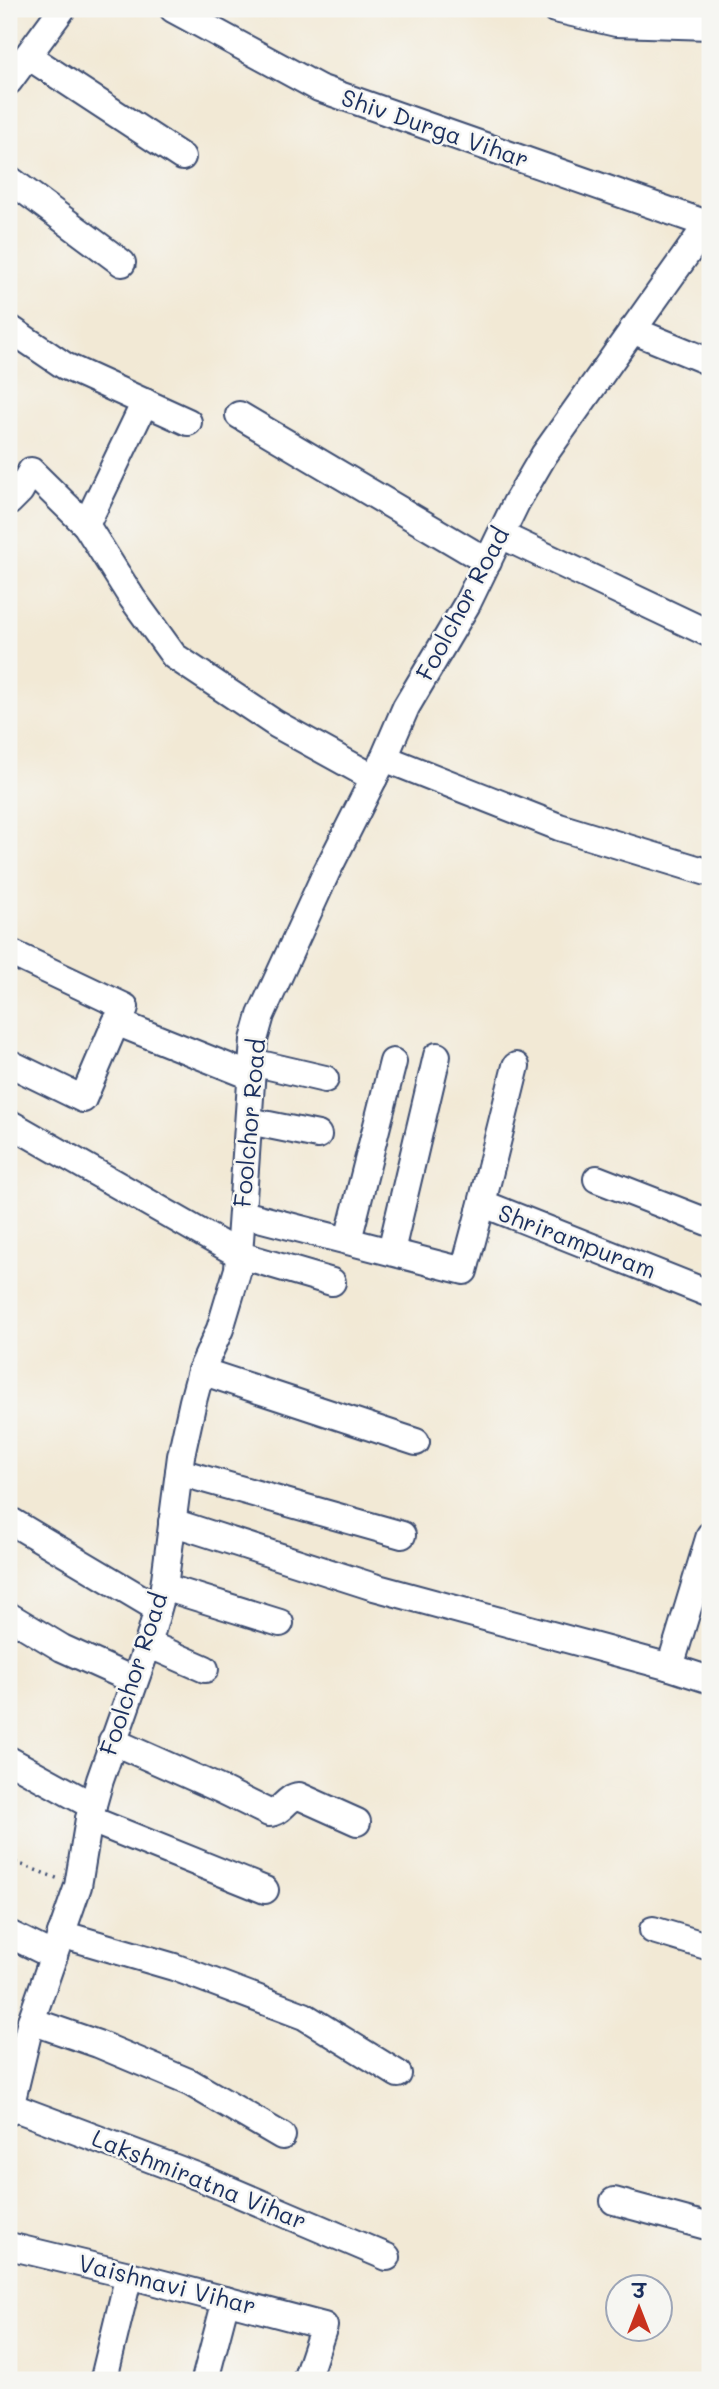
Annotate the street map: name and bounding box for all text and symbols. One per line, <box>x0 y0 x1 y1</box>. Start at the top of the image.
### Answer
street label: Shiv Durga Vihar <box>338 81 533 174</box>
street label: Foolchor Road <box>408 521 515 685</box>
street label: Foolchor Road <box>226 1037 271 1209</box>
street label: Shrirampuram <box>494 1196 661 1285</box>
street label: Foolchor Road <box>92 1588 173 1759</box>
street label: Lakshmiratna Vihar <box>88 2121 311 2236</box>
street label: Vaishnavi Vihar <box>75 2246 260 2321</box>
north arrow <box>604 2274 674 2344</box>
text: उ <box>631 2278 648 2303</box>

